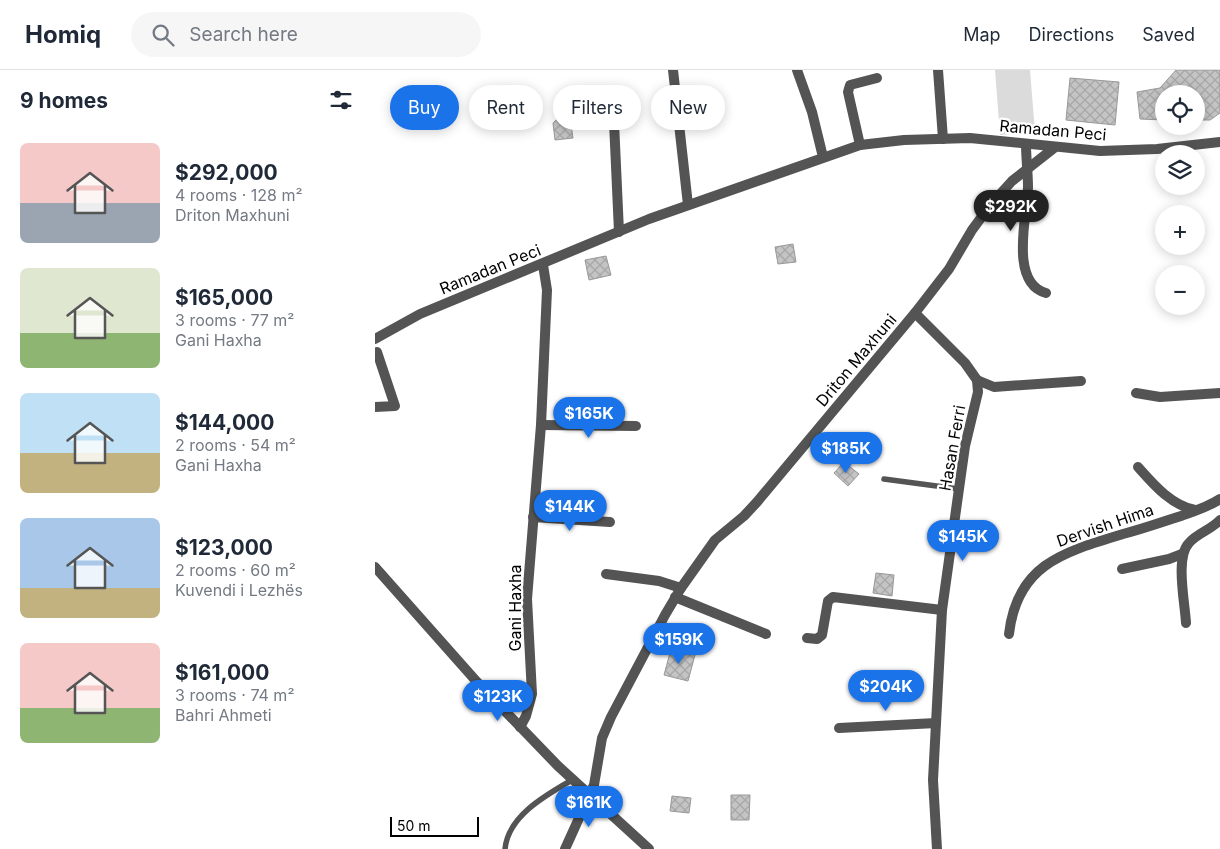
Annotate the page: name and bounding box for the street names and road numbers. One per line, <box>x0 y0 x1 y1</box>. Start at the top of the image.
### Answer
street label: Ramadan Peci <box>999 115 1107 145</box>
street label: Ramadan Peci <box>436 240 544 298</box>
street label: Driton Maxhuni <box>811 310 901 410</box>
street label: Hasan Ferri <box>935 404 969 492</box>
street label: Dervish Hima <box>1054 499 1156 551</box>
street label: Gani Haxha <box>505 565 525 651</box>

